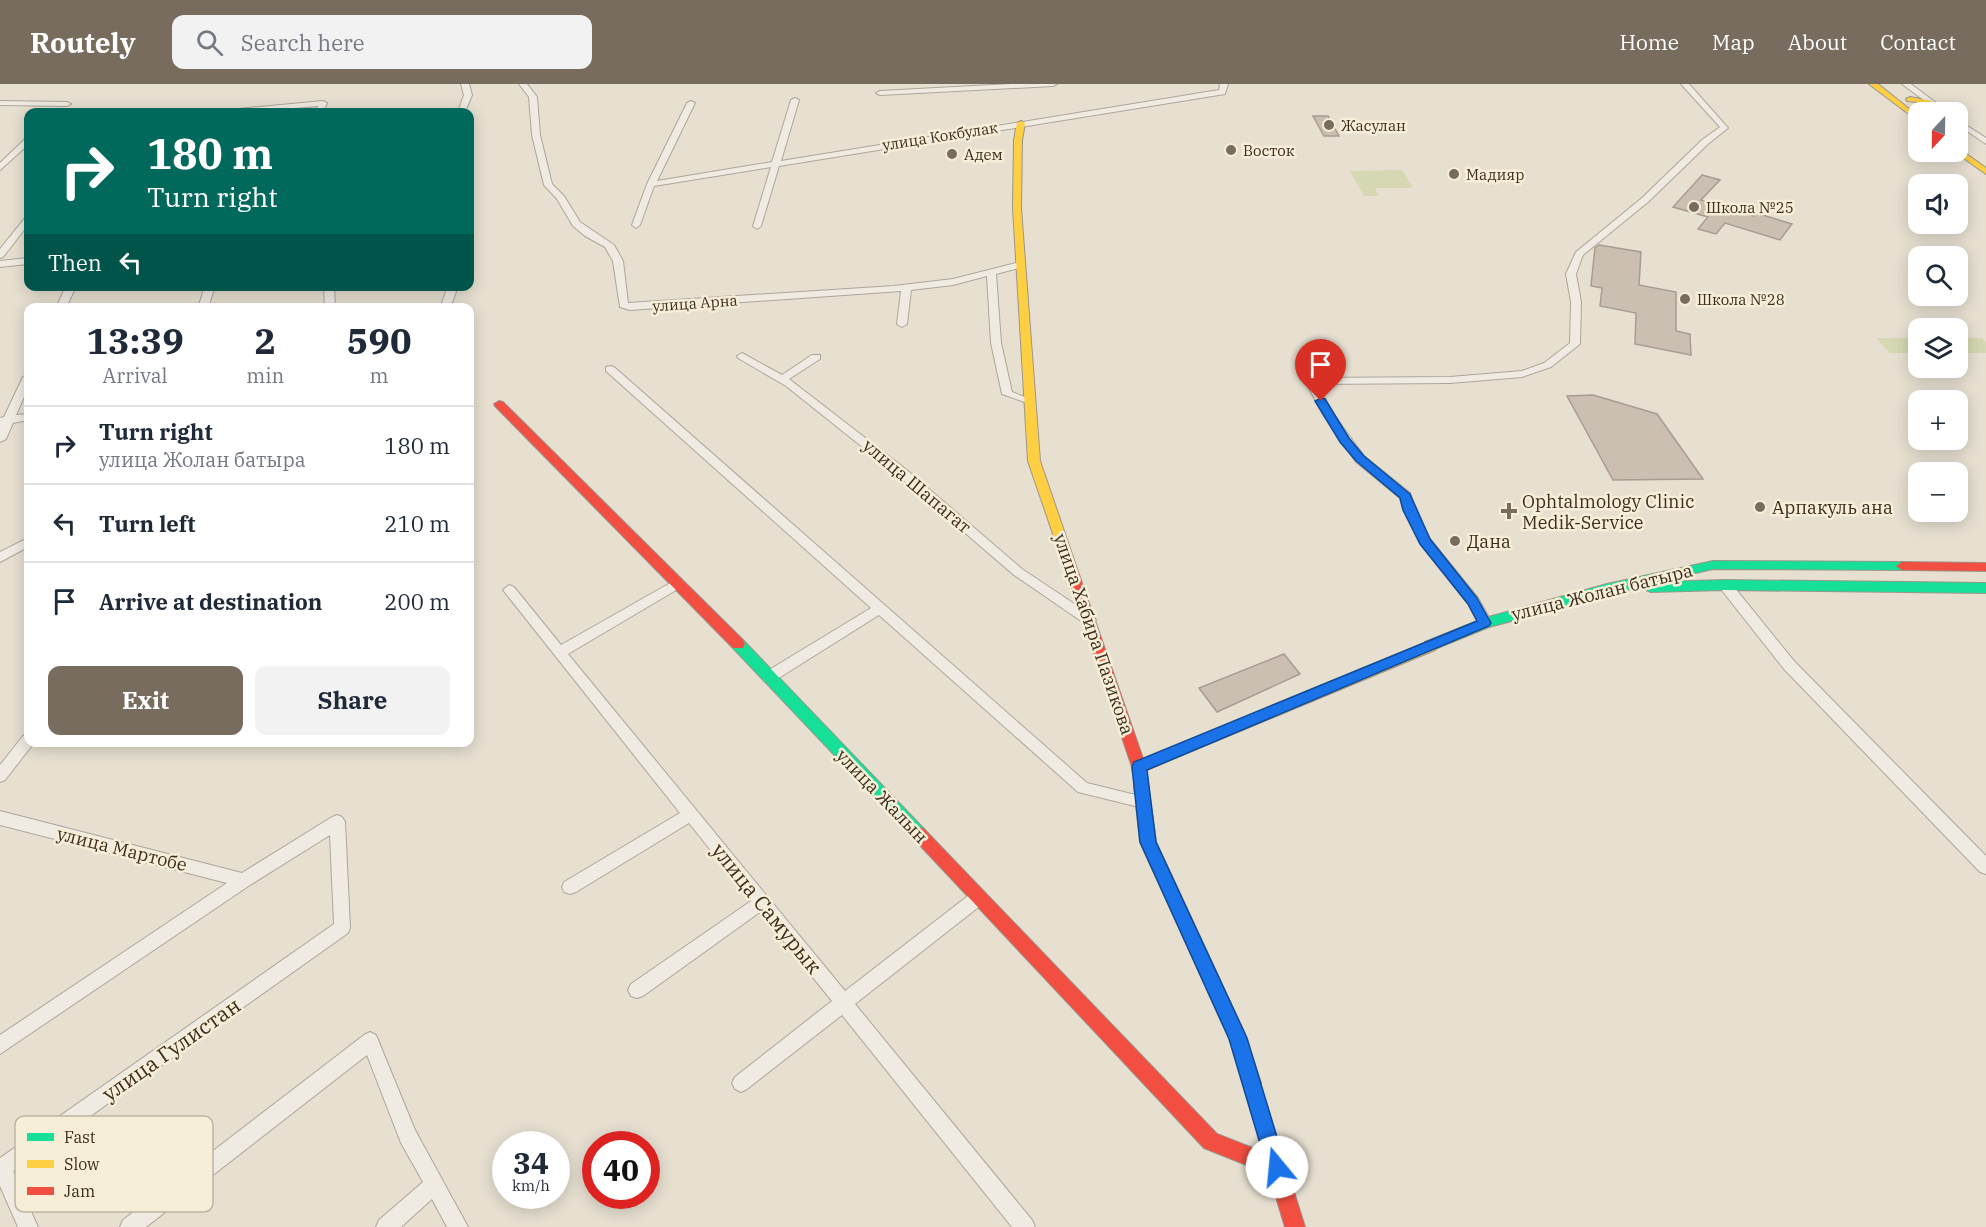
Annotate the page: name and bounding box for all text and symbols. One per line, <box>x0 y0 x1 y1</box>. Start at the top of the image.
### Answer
search box <box>172 15 592 69</box>
text: Routely <box>30 24 136 61</box>
icon: search <box>193 26 226 59</box>
text: Search here <box>241 28 365 57</box>
text: Home <box>1619 28 1679 56</box>
text: Map <box>1712 28 1755 56</box>
text: About <box>1788 28 1847 56</box>
text: Contact <box>1880 28 1956 56</box>
north arrow <box>1908 102 1968 162</box>
map controls <box>1908 102 1968 522</box>
place label: Жасулан <box>1341 116 1406 135</box>
street label: улица Кокбулак <box>881 117 999 154</box>
marker: Жасулан <box>1322 118 1336 132</box>
text: 180 m <box>147 126 273 181</box>
icon: right <box>48 132 126 210</box>
place label: Восток <box>1243 141 1295 160</box>
marker: Восток <box>1224 143 1238 157</box>
place label: Адем <box>964 145 1003 164</box>
marker: Адем <box>945 147 959 161</box>
place label: Мадияр <box>1466 165 1524 184</box>
marker: Мадияр <box>1447 167 1461 181</box>
button: sound <box>1908 174 1968 234</box>
text: Turn right <box>147 179 278 214</box>
place label: Школа №25 <box>1706 198 1794 217</box>
marker: Школа №25 <box>1687 200 1701 214</box>
icon: left <box>114 246 147 279</box>
button: search <box>1908 246 1968 306</box>
text: Then <box>48 248 102 277</box>
place label: Школа №28 <box>1697 290 1785 309</box>
street label: улица Арна <box>652 291 738 315</box>
marker: Школа №28 <box>1678 292 1692 306</box>
text: 13:39 <box>86 317 184 364</box>
text: 2 <box>254 317 276 364</box>
text: 590 <box>347 317 412 364</box>
button: layers <box>1908 318 1968 378</box>
pin <box>1295 339 1346 401</box>
icon: arrive <box>1304 348 1337 381</box>
text: Arrival <box>103 362 168 389</box>
text: min <box>246 362 284 389</box>
text: m <box>370 362 389 389</box>
button: + <box>1908 390 1968 450</box>
text: Turn right <box>99 417 213 446</box>
icon: right <box>48 429 81 462</box>
text: 180 m <box>384 431 450 460</box>
street label: улица Шапагат <box>858 434 976 538</box>
text: улица Жолан батыра <box>99 446 306 473</box>
button: − <box>1908 462 1968 522</box>
place label: Ophtalmology Clinic Medik-Service <box>1522 490 1695 534</box>
place label: Арпакуль ана <box>1772 496 1893 519</box>
marker: Арпакуль ана <box>1753 500 1767 514</box>
marker: Ophtalmology Clinic Medik-Service <box>1500 502 1518 520</box>
icon: left <box>48 507 81 540</box>
text: Turn left <box>99 509 195 538</box>
text: 210 m <box>384 509 450 538</box>
street label: улица Хабира Пазикова <box>1049 530 1139 738</box>
place label: Дана <box>1467 530 1511 553</box>
marker: Дана <box>1448 534 1462 548</box>
street label: улица Жолан батыра <box>1509 558 1695 626</box>
icon: arrive <box>48 585 81 618</box>
text: Arrive at destination <box>99 587 322 616</box>
text: 200 m <box>384 587 450 616</box>
button: Exit <box>48 666 243 735</box>
button: Share <box>255 666 450 735</box>
street label: улица Жалын <box>831 744 933 848</box>
street label: улица Мартобе <box>55 822 189 876</box>
street label: улица Самурык <box>705 837 829 979</box>
street label: улица Гулистан <box>96 991 246 1107</box>
legend <box>15 1116 213 1212</box>
text: Fast <box>64 1127 96 1147</box>
speed limit sign: 40 <box>582 1131 660 1209</box>
position arrow <box>1245 1135 1309 1199</box>
text: 34 <box>513 1143 549 1182</box>
text: Slow <box>64 1154 100 1174</box>
text: km/h <box>512 1176 550 1195</box>
text: Jam <box>64 1181 95 1201</box>

